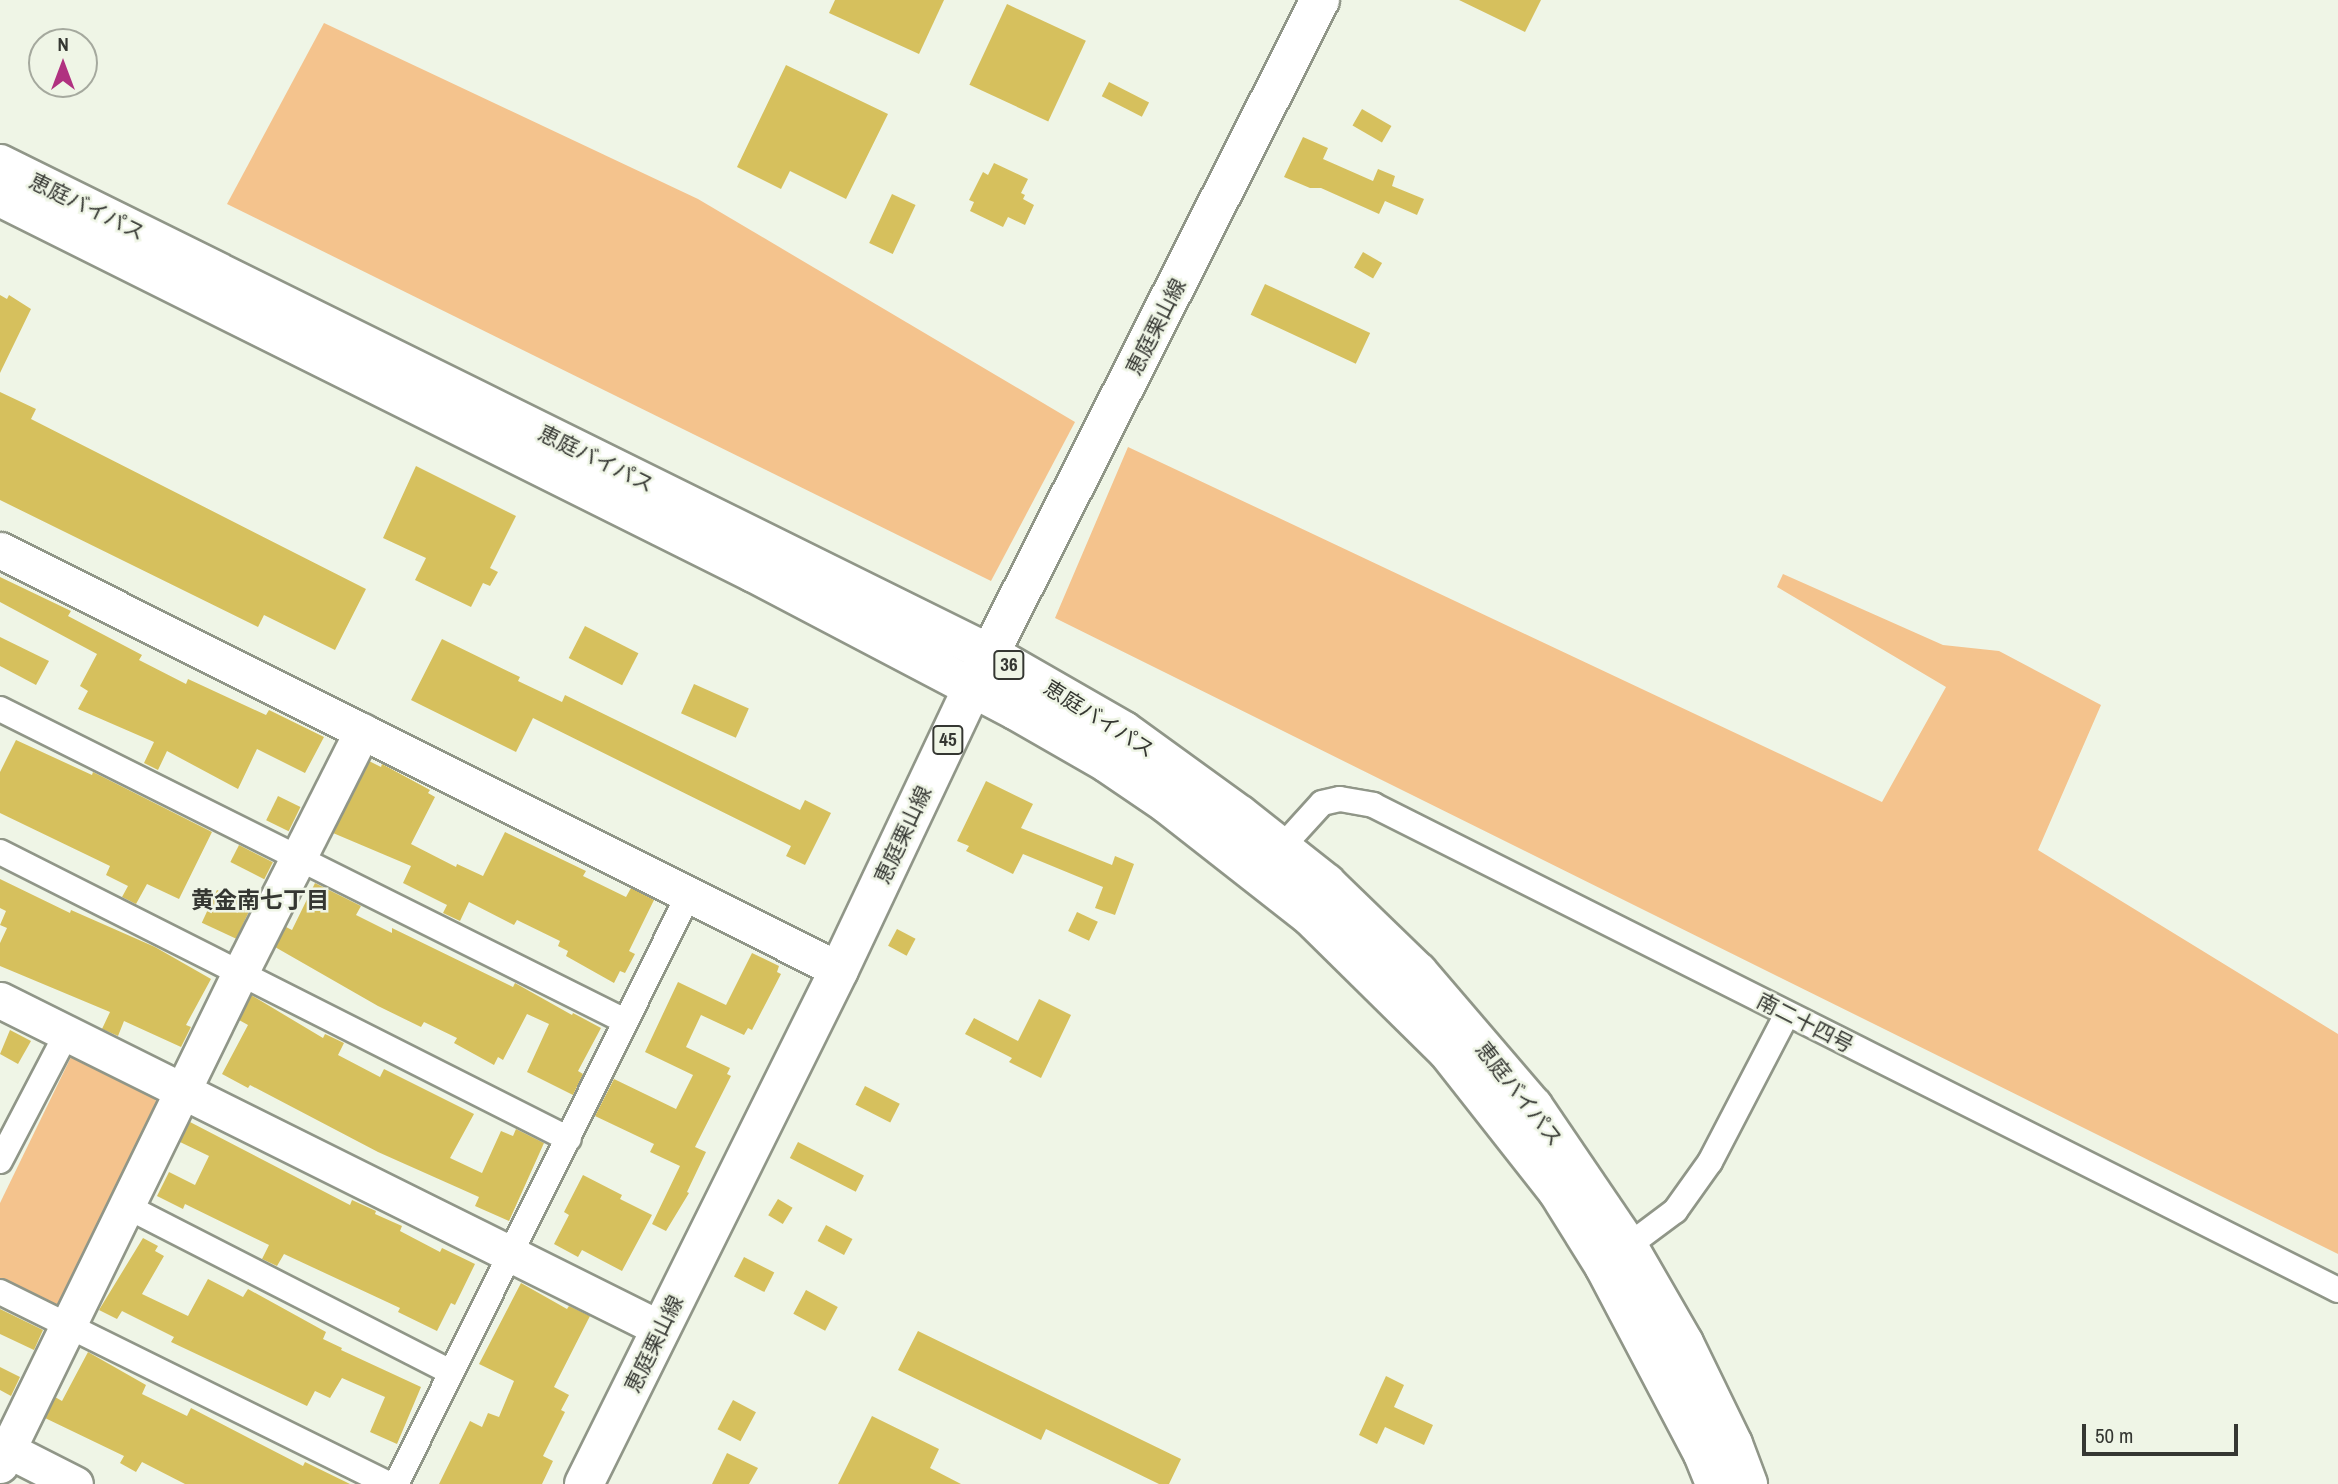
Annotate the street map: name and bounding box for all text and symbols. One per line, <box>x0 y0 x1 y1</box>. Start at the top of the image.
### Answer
north arrow <box>28 28 98 98</box>
text: N <box>57 31 69 57</box>
street label: 恵庭バイパス <box>25 168 149 246</box>
street label: 恵庭栗山線 <box>1121 275 1191 379</box>
street label: 恵庭バイパス <box>534 420 658 498</box>
road number: 36 <box>993 650 1025 680</box>
street label: 恵庭バイパス <box>1039 675 1159 763</box>
road number: 45 <box>932 724 964 755</box>
street label: 恵庭栗山線 <box>869 782 937 888</box>
district label: 黄金南七丁目 <box>191 886 329 914</box>
street label: 南二十四号 <box>1753 988 1857 1058</box>
street label: 恵庭バイパス <box>1470 1037 1568 1151</box>
street label: 恵庭栗山線 <box>620 1291 688 1397</box>
scale bar <box>2086 1410 2242 1454</box>
text: 50 m <box>2095 1421 2133 1450</box>

